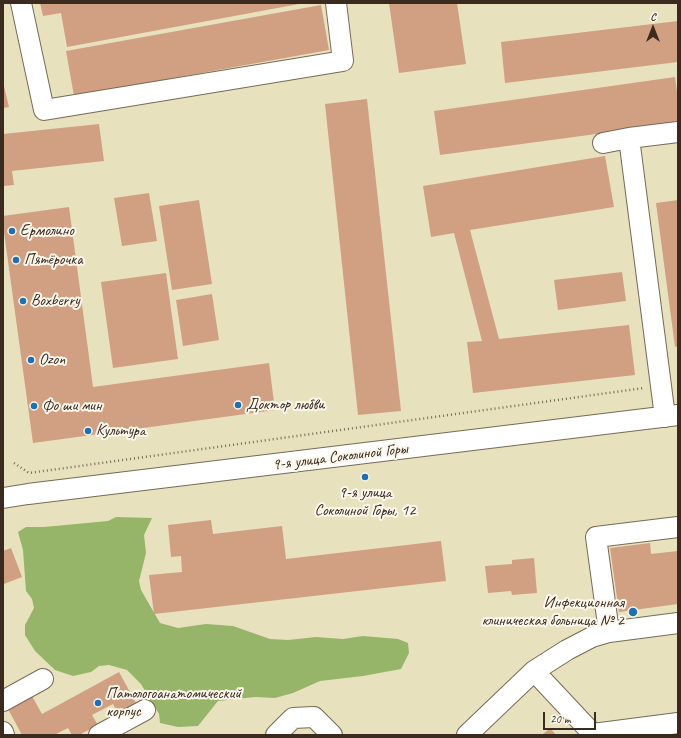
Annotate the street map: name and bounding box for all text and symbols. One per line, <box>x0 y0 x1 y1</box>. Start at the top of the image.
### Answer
north arrow <box>633 8 673 48</box>
text: С <box>650 9 656 23</box>
place label: Ермолино <box>20 221 74 241</box>
marker: Ермолино <box>7 226 17 236</box>
place label: Пятёрочка <box>24 250 83 270</box>
marker: Пятёрочка <box>11 255 21 265</box>
place label: Boxberry <box>31 291 80 311</box>
marker: Boxberry <box>18 296 28 306</box>
place label: Ozon <box>39 350 65 370</box>
marker: Ozon <box>26 355 36 365</box>
place label: Доктор любви <box>246 395 324 415</box>
place label: Фо ши мин <box>42 396 101 416</box>
marker: Доктор любви <box>233 400 243 410</box>
marker: Фо ши мин <box>29 401 39 411</box>
place label: Культура <box>96 421 145 441</box>
marker: Культура <box>83 426 93 436</box>
street label: 9-я улица Соколиной Горы <box>271 439 409 475</box>
marker: 9-я улица Соколиной Горы, 12 <box>360 472 370 482</box>
place label: 9-я улица Соколиной Горы, 12 <box>315 483 415 521</box>
place label: Инфекционная клиническая больница № 2 <box>481 593 624 631</box>
marker: Инфекционная клиническая больница № 2 <box>627 606 639 618</box>
place label: Патологоанатомический корпус <box>106 684 241 722</box>
marker: Патологоанатомический корпус <box>93 698 103 708</box>
scale bar <box>545 704 598 730</box>
text: 20 m <box>550 711 570 727</box>

